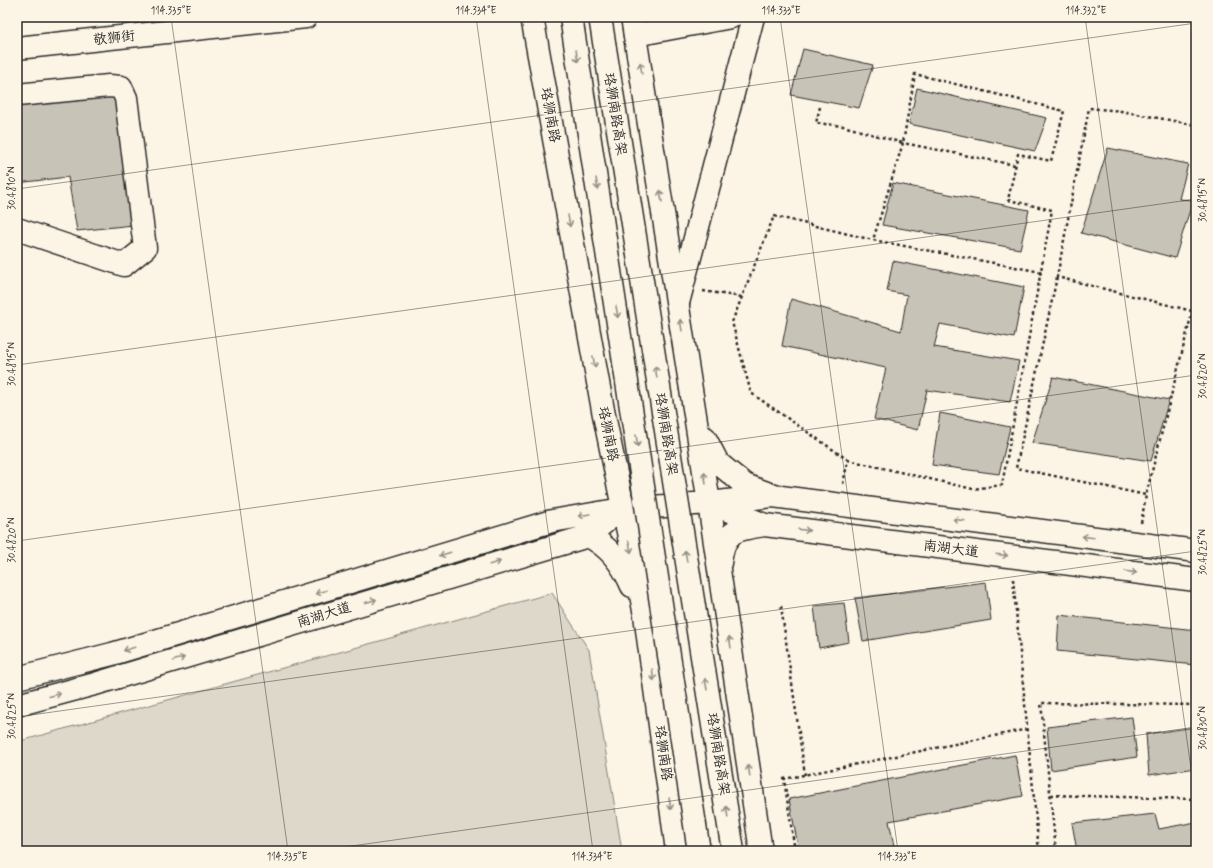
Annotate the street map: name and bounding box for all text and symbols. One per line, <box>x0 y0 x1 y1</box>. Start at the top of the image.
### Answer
text: 114.335°E <box>151 4 191 18</box>
text: 114.334°E <box>456 4 497 18</box>
text: 114.333°E <box>761 4 801 18</box>
text: 114.332°E <box>1066 4 1107 18</box>
street label: 敬狮街 <box>92 27 136 49</box>
one-way arrow <box>573 49 581 62</box>
one-way arrow <box>636 62 644 75</box>
street label: 珞狮南路高架 <box>600 71 630 157</box>
street label: 珞狮南路 <box>536 86 564 144</box>
text: 30.4810°N <box>5 166 19 210</box>
one-way arrow <box>593 177 601 190</box>
text: 30.4815°N <box>1196 178 1210 222</box>
one-way arrow <box>657 190 665 203</box>
one-way arrow <box>565 214 573 227</box>
one-way arrow <box>613 306 621 319</box>
one-way arrow <box>677 318 685 331</box>
text: 30.4815°N <box>5 342 19 386</box>
text: 30.4820°N <box>1196 353 1210 399</box>
one-way arrow <box>591 356 599 369</box>
one-way arrow <box>652 366 660 379</box>
street label: 珞狮南路高架 <box>651 391 681 477</box>
street label: 珞狮南路 <box>594 405 622 463</box>
one-way arrow <box>633 434 641 447</box>
one-way arrow <box>701 472 709 485</box>
one-way arrow <box>578 511 591 519</box>
one-way arrow <box>953 516 966 524</box>
text: 30.4820°N <box>5 517 19 563</box>
one-way arrow <box>797 526 810 534</box>
text: 30.4825°N <box>1196 529 1210 575</box>
one-way arrow <box>1082 533 1095 541</box>
street label: 南湖大道 <box>922 537 980 561</box>
one-way arrow <box>627 540 635 553</box>
one-way arrow <box>682 550 690 563</box>
one-way arrow <box>439 551 452 558</box>
one-way arrow <box>995 552 1008 559</box>
one-way arrow <box>489 559 502 566</box>
one-way arrow <box>1124 568 1137 576</box>
one-way arrow <box>315 588 327 596</box>
one-way arrow <box>364 597 377 604</box>
street label: 南湖大道 <box>295 598 353 632</box>
one-way arrow <box>725 636 733 649</box>
one-way arrow <box>123 646 136 653</box>
one-way arrow <box>173 655 186 662</box>
one-way arrow <box>649 668 657 681</box>
one-way arrow <box>702 678 710 691</box>
one-way arrow <box>48 691 61 698</box>
text: 30.4825°N <box>5 693 19 739</box>
text: 30.4830°N <box>1196 706 1210 750</box>
street label: 珞狮南路高架 <box>703 711 733 797</box>
street label: 珞狮南路 <box>650 724 676 782</box>
one-way arrow <box>745 765 753 778</box>
one-way arrow <box>667 797 674 810</box>
one-way arrow <box>723 806 731 819</box>
text: 114.335°E <box>267 850 307 864</box>
text: 114.334°E <box>572 850 613 864</box>
text: 114.333°E <box>877 850 917 864</box>

